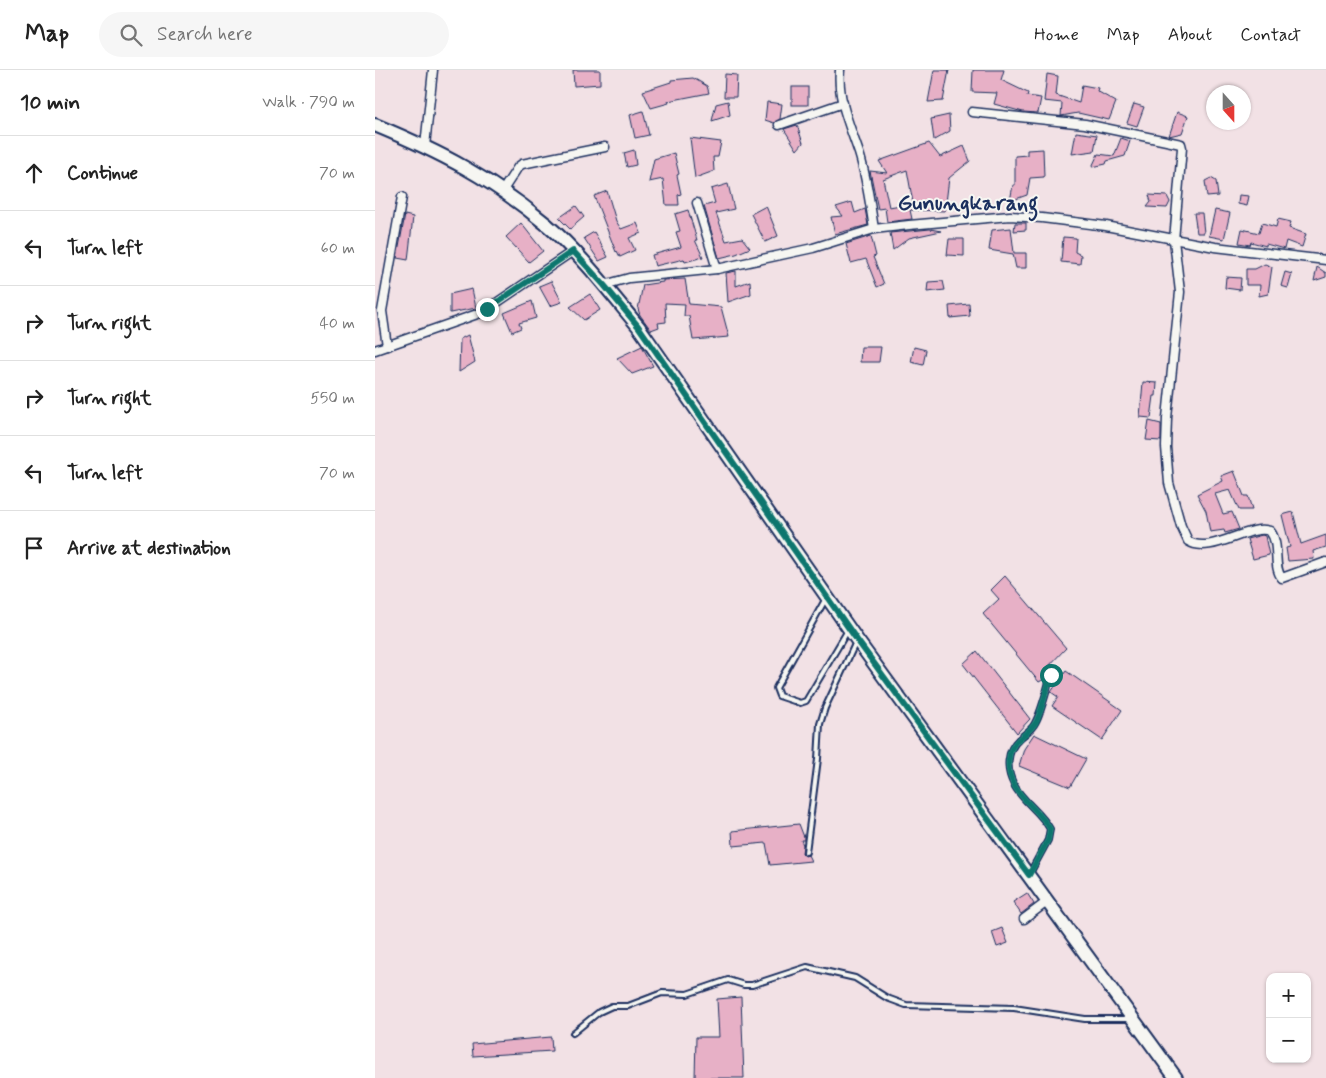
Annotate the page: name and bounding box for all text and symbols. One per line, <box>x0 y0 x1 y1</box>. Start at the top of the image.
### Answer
search box <box>99 12 449 57</box>
text: Map <box>25 19 69 50</box>
icon: search <box>117 21 145 49</box>
text: Search here <box>157 22 253 47</box>
text: Home <box>1034 23 1079 47</box>
text: Map <box>1107 23 1140 47</box>
text: About <box>1168 23 1212 47</box>
text: Contact <box>1240 23 1301 47</box>
north arrow <box>1206 85 1251 130</box>
text: 10 min <box>20 89 80 117</box>
text: Walk · 790 m <box>262 92 355 113</box>
icon: ahead <box>20 159 48 187</box>
text: Continue <box>67 161 138 186</box>
text: 70 m <box>319 163 355 184</box>
district label: Gunungkarang <box>898 190 1038 222</box>
icon: left <box>20 234 48 262</box>
text: Turn left <box>67 236 143 261</box>
text: 60 m <box>321 238 355 259</box>
route end <box>476 298 499 321</box>
icon: right <box>20 309 48 337</box>
text: Turn right <box>67 311 151 336</box>
text: 40 m <box>319 313 355 334</box>
icon: right <box>20 384 48 412</box>
text: Turn right <box>67 386 151 411</box>
text: 550 m <box>310 388 355 409</box>
icon: left <box>20 459 48 487</box>
text: Turn left <box>67 461 143 486</box>
text: 70 m <box>319 463 355 484</box>
icon: arrive <box>20 534 48 562</box>
text: Arrive at destination <box>67 536 231 561</box>
route start <box>1040 664 1063 687</box>
map controls <box>1266 973 1311 1063</box>
button: + <box>1266 973 1311 1018</box>
button: − <box>1266 1018 1311 1063</box>

